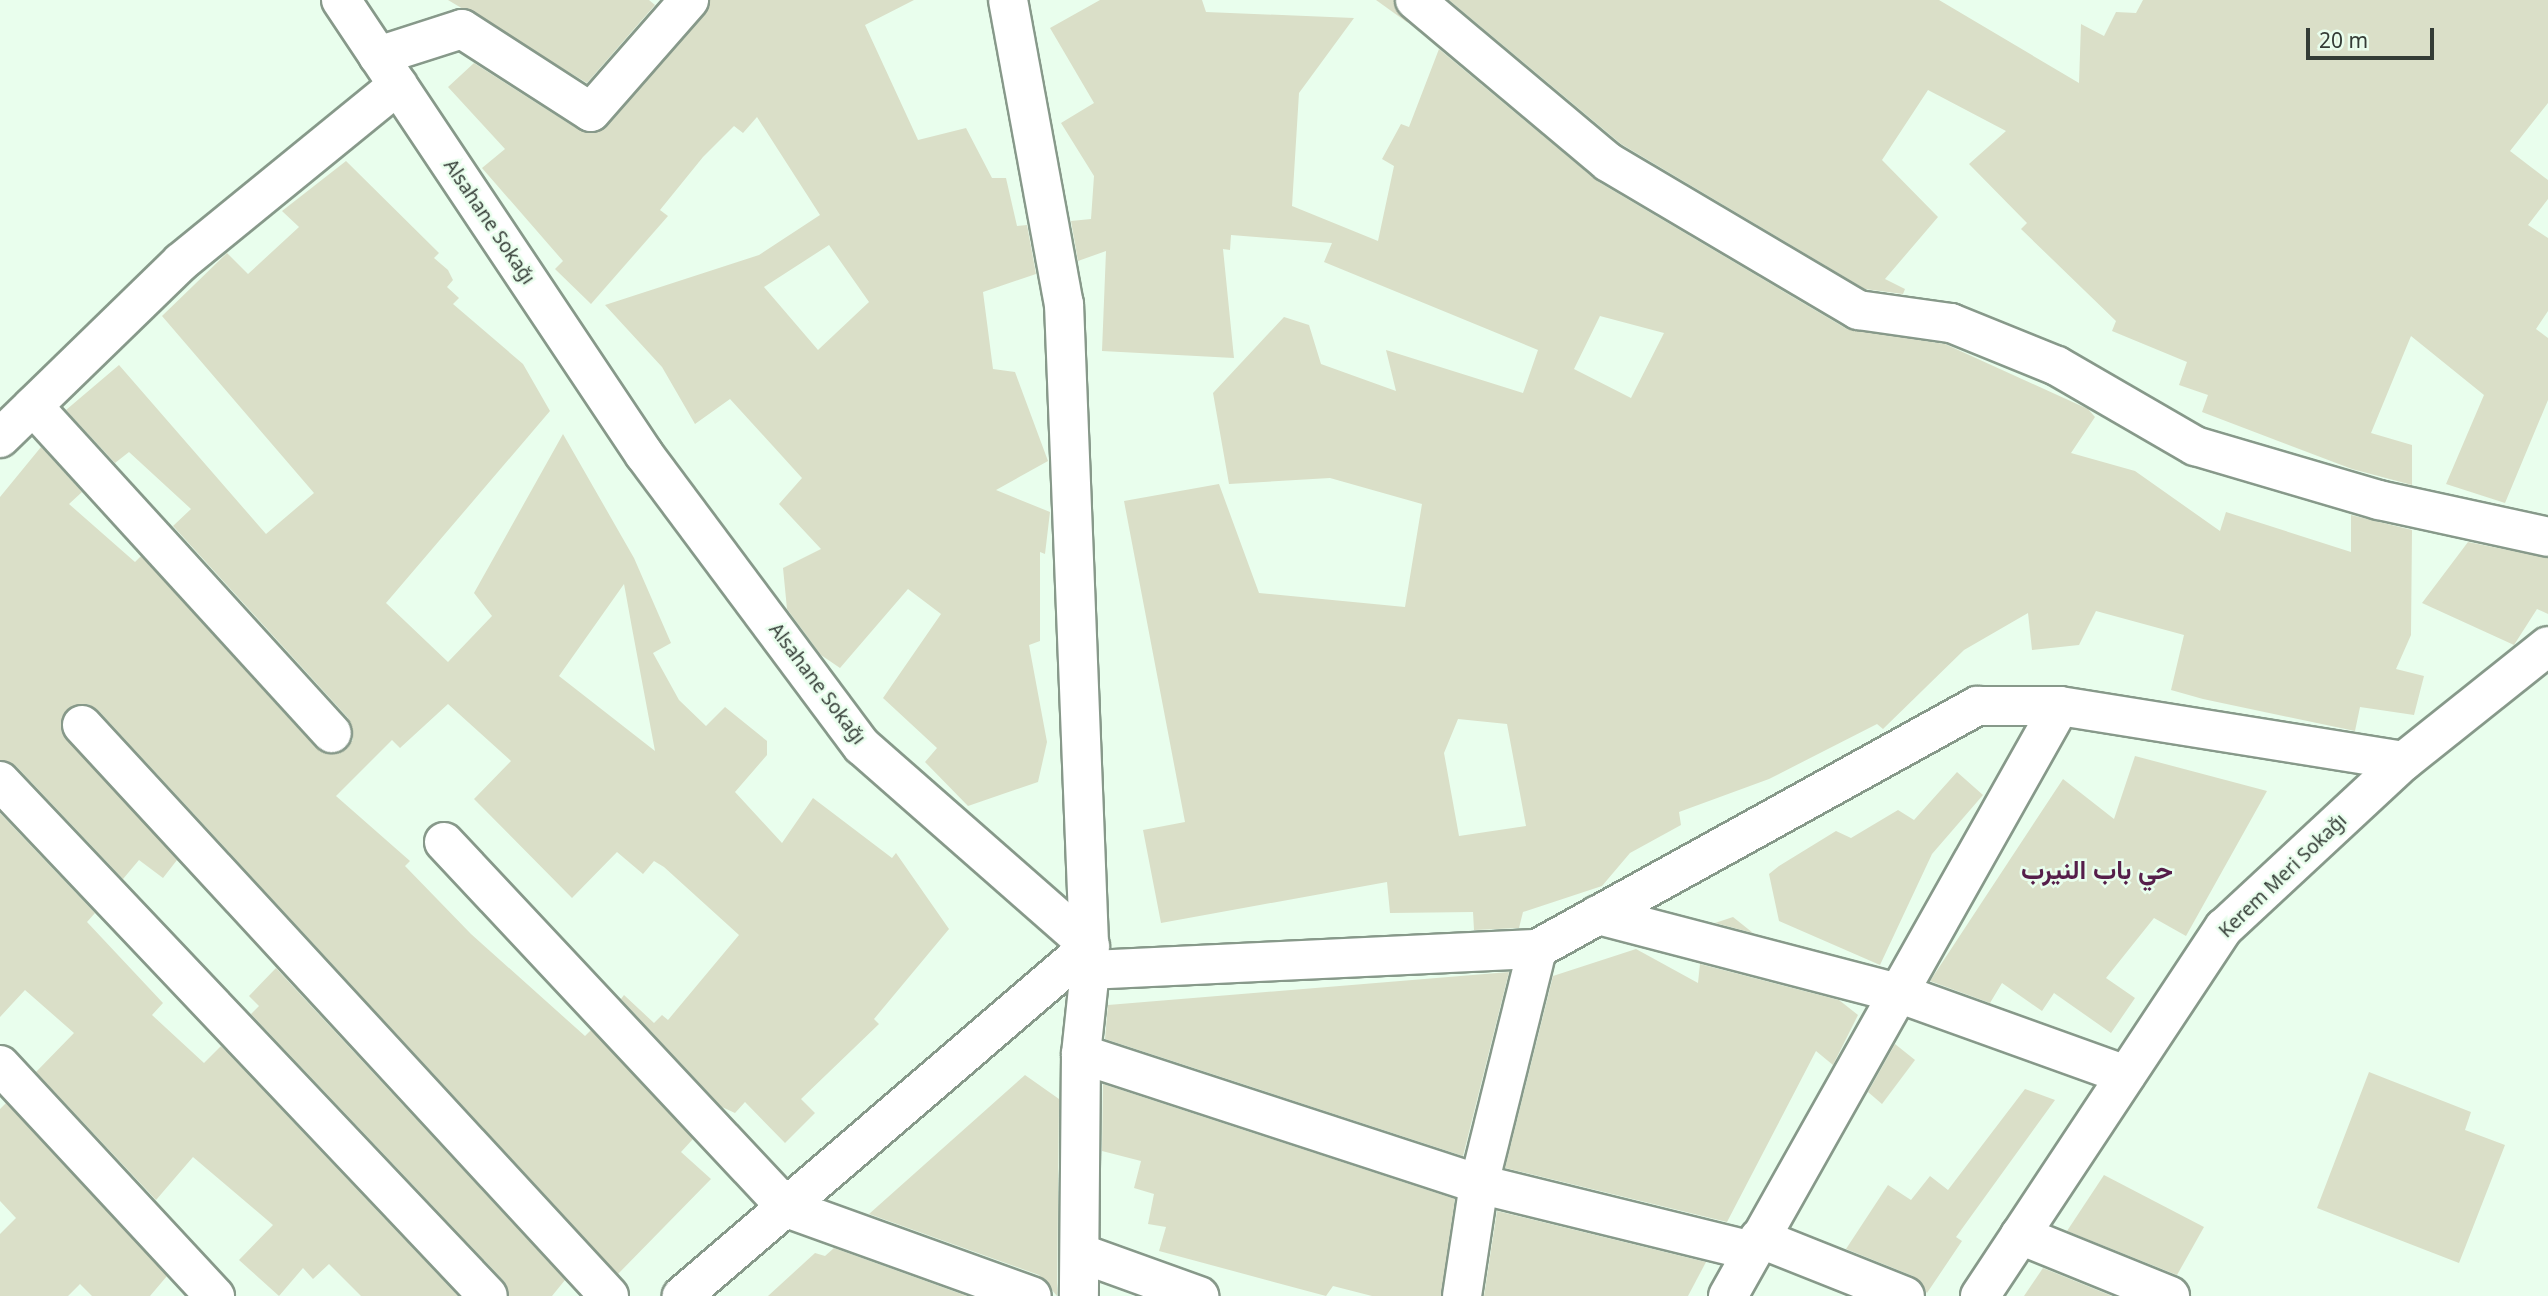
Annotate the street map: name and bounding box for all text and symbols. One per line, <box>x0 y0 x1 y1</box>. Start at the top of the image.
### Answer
scale bar <box>2310 14 2438 58</box>
text: 20 m <box>2319 26 2368 54</box>
street label: Alsahane Sokağı <box>439 155 539 289</box>
street label: Alsahane Sokağı <box>764 619 870 749</box>
street label: Kerem Meri Sokağı <box>2215 809 2351 943</box>
district label: حي باب النيرب <box>2021 854 2173 886</box>

